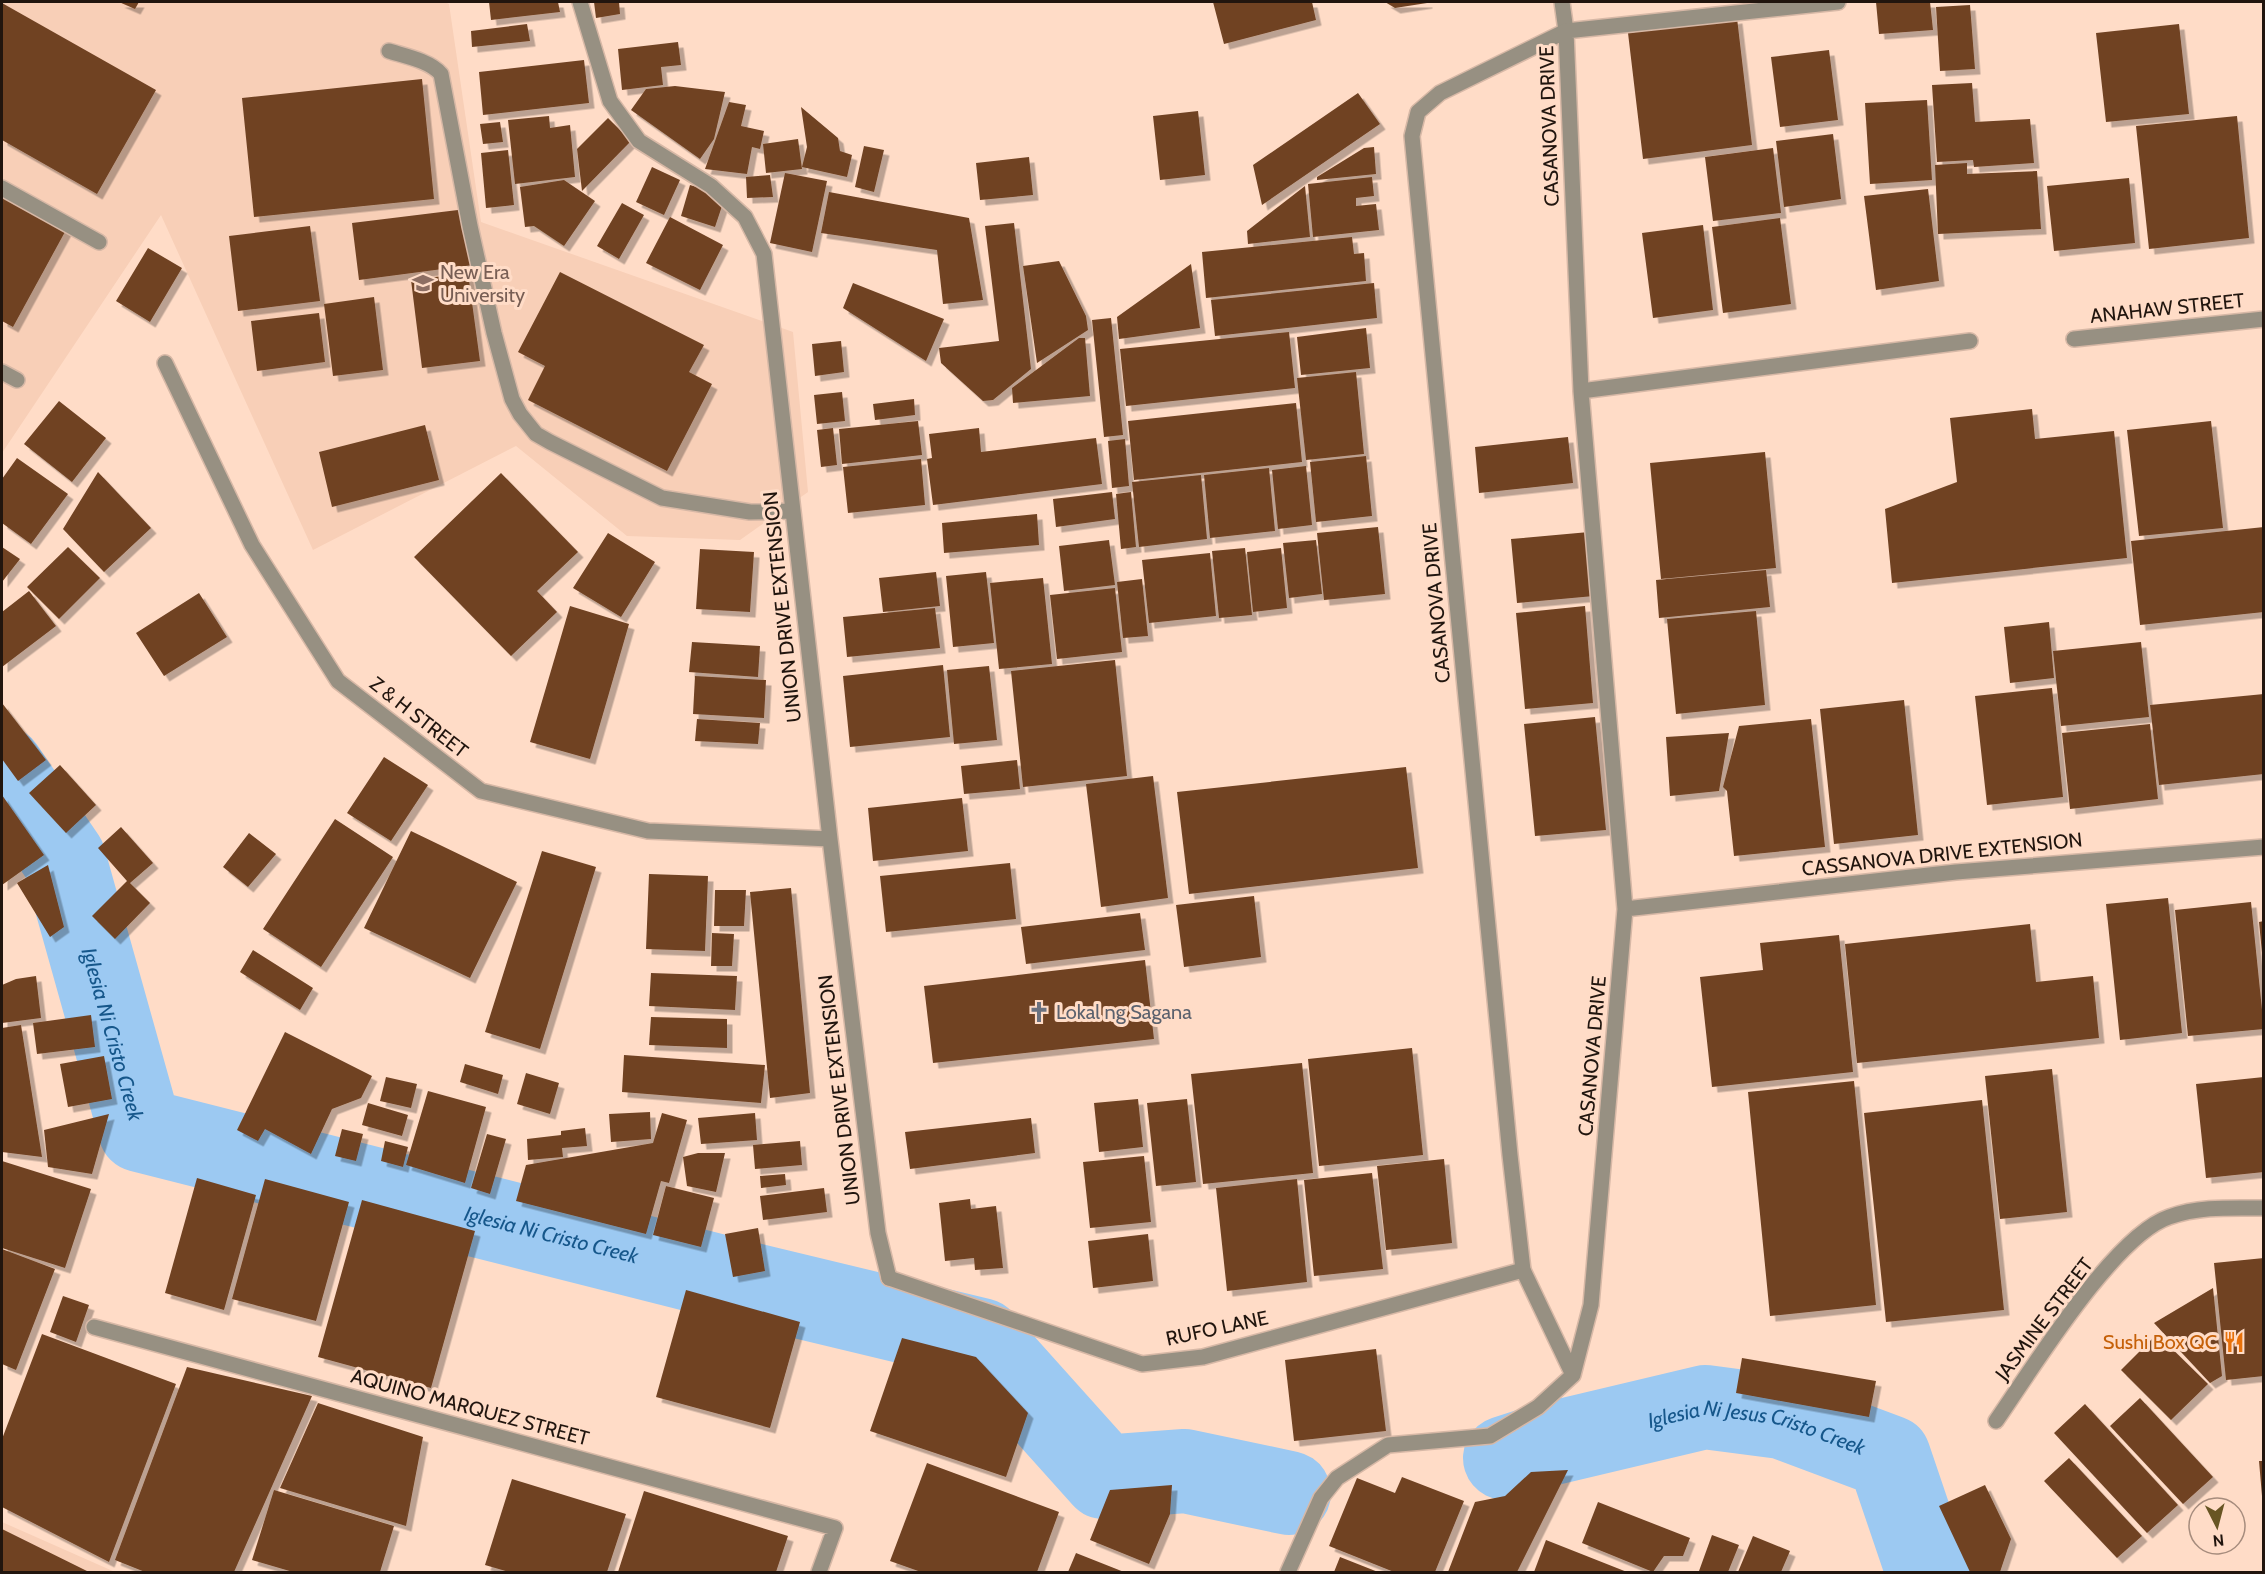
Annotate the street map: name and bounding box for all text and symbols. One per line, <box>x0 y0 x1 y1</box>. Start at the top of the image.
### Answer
street label: CASANOVA DRIVE <box>1534 45 1564 207</box>
place label: New Era University <box>440 260 525 307</box>
school or university icon: New Era University <box>411 271 435 295</box>
street label: ANAHAW STREET <box>2089 288 2246 328</box>
street label: UNION DRIVE EXTENSION <box>758 490 806 724</box>
street label: CASANOVA DRIVE <box>1417 522 1455 684</box>
street label: Z & H STREET <box>365 671 473 763</box>
street label: CASSANOVA DRIVE EXTENSION <box>1800 827 2084 881</box>
water label: Iglesia Ni Cristo Creek <box>77 945 150 1124</box>
street label: UNION DRIVE EXTENSION <box>813 973 865 1207</box>
street label: CASANOVA DRIVE <box>1573 975 1611 1137</box>
church icon: Lokal ng Sagana <box>1027 1000 1051 1024</box>
place label: Lokal ng Sagana <box>1056 1000 1192 1024</box>
water label: Iglesia Ni Cristo Creek <box>462 1200 642 1268</box>
street label: JASMINE STREET <box>1990 1253 2098 1386</box>
street label: RUFO LANE <box>1164 1305 1270 1351</box>
place label: Sushi Box QC <box>2103 1330 2217 1354</box>
restaurant icon: Sushi Box QC <box>2222 1330 2246 1354</box>
street label: AQUINO MARQUEZ STREET <box>348 1364 592 1450</box>
water label: Iglesia Ni Jesus Cristo Creek <box>1645 1394 1870 1460</box>
north arrow <box>2187 1496 2247 1556</box>
text: N <box>2212 1530 2225 1550</box>

